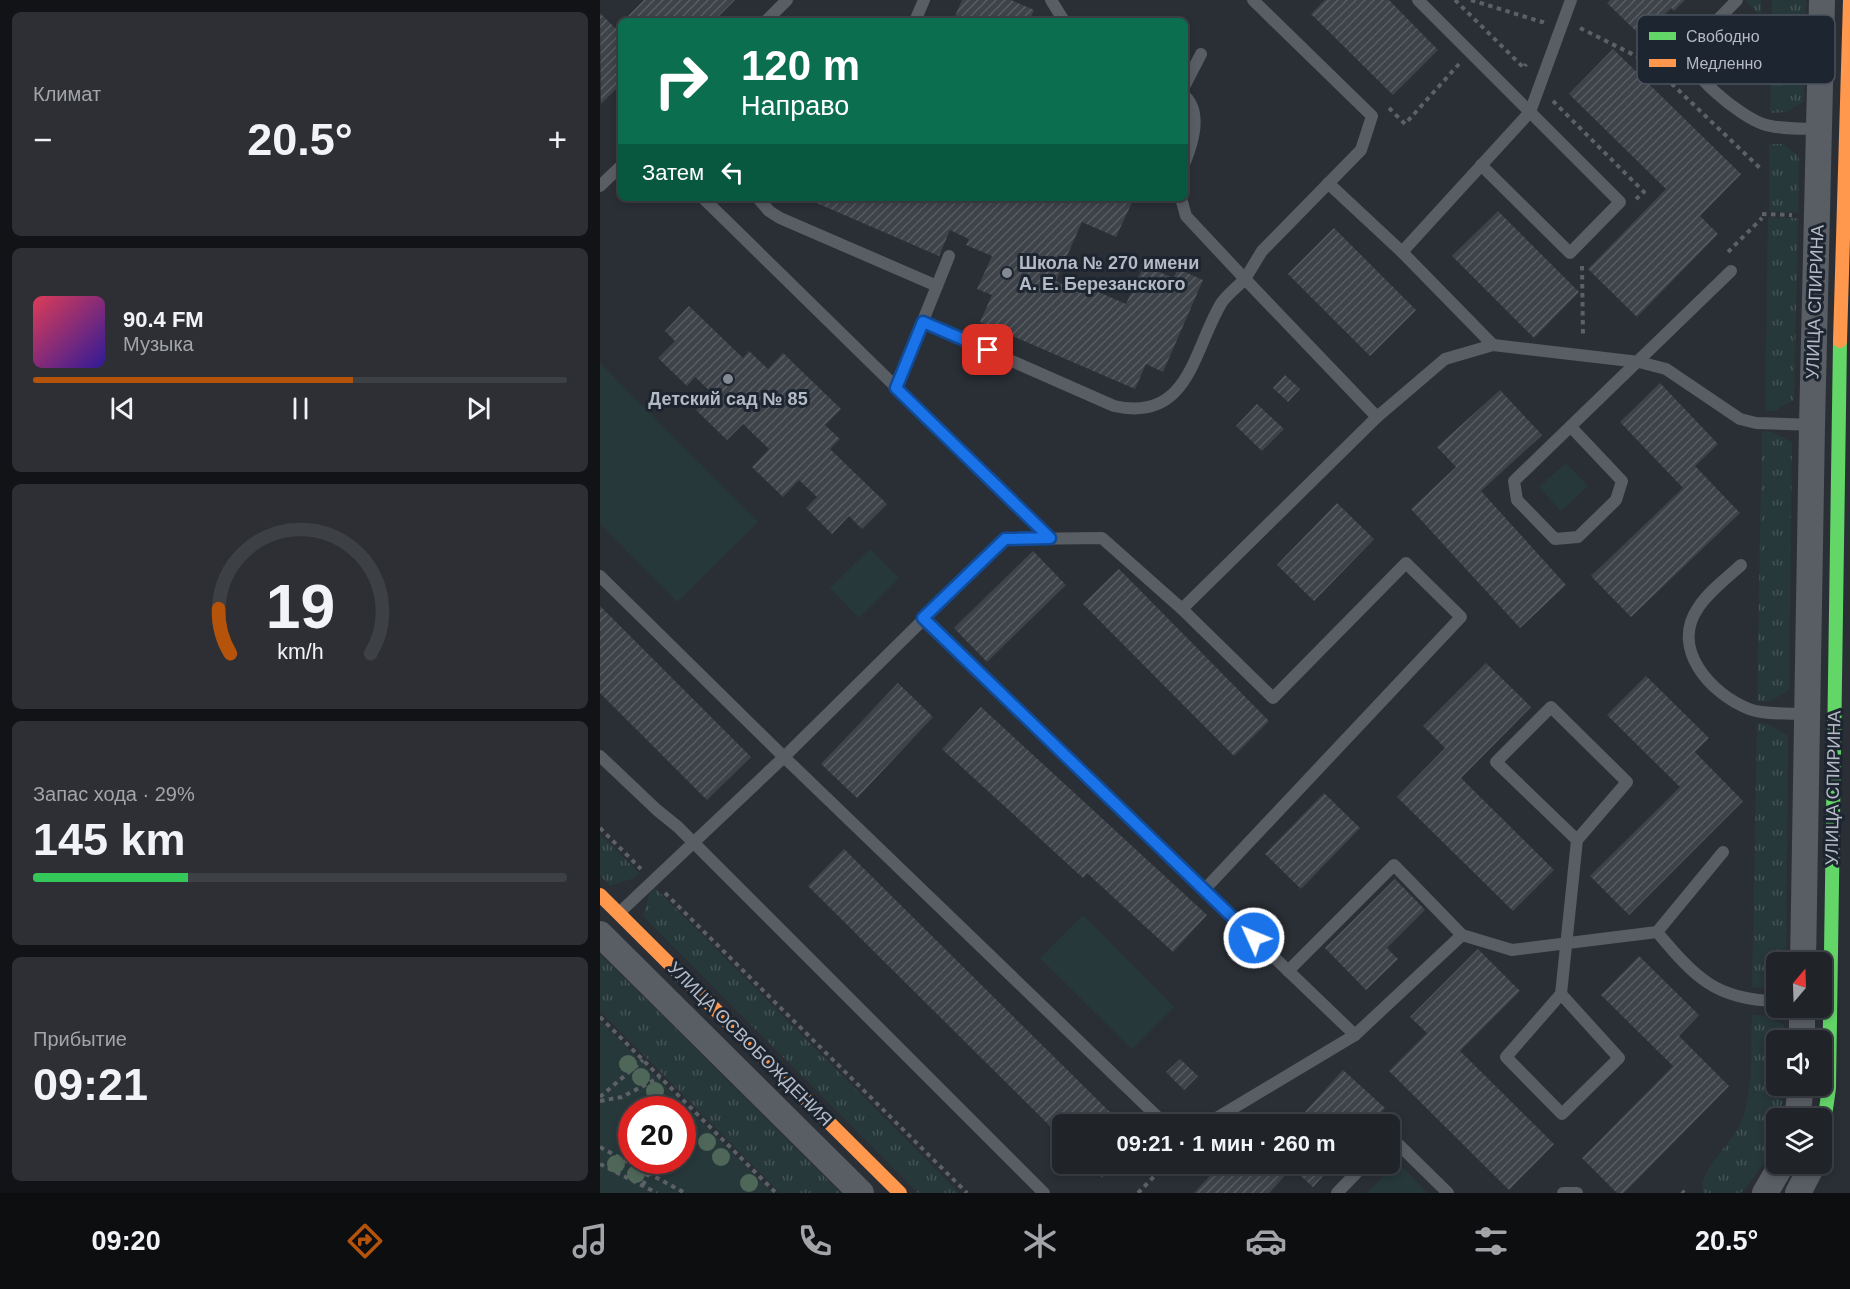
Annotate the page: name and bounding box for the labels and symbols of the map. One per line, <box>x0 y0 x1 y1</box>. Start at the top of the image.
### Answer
legend <box>1637 15 1835 84</box>
text: Свободно <box>1686 28 1760 45</box>
text: Медленно <box>1686 55 1762 72</box>
street label: УЛИЦА СПИРИНА <box>1802 224 1828 380</box>
place label: Школа № 270 имени А. Е. Березанского <box>1019 253 1199 294</box>
marker: Школа № 270 имени А. Е. Березанского <box>1000 266 1014 280</box>
pin <box>962 324 1013 375</box>
marker: Детский сад № 85 <box>721 372 735 386</box>
place label: Детский сад № 85 <box>648 389 808 409</box>
street label: УЛИЦА СПИРИНА <box>1822 710 1844 866</box>
position arrow <box>1222 906 1286 970</box>
north arrow <box>1766 952 1832 1018</box>
street label: УЛИЦА ОСВОБОЖДЕНИЯ <box>664 958 836 1130</box>
speed limit sign: 20 <box>618 1096 696 1174</box>

